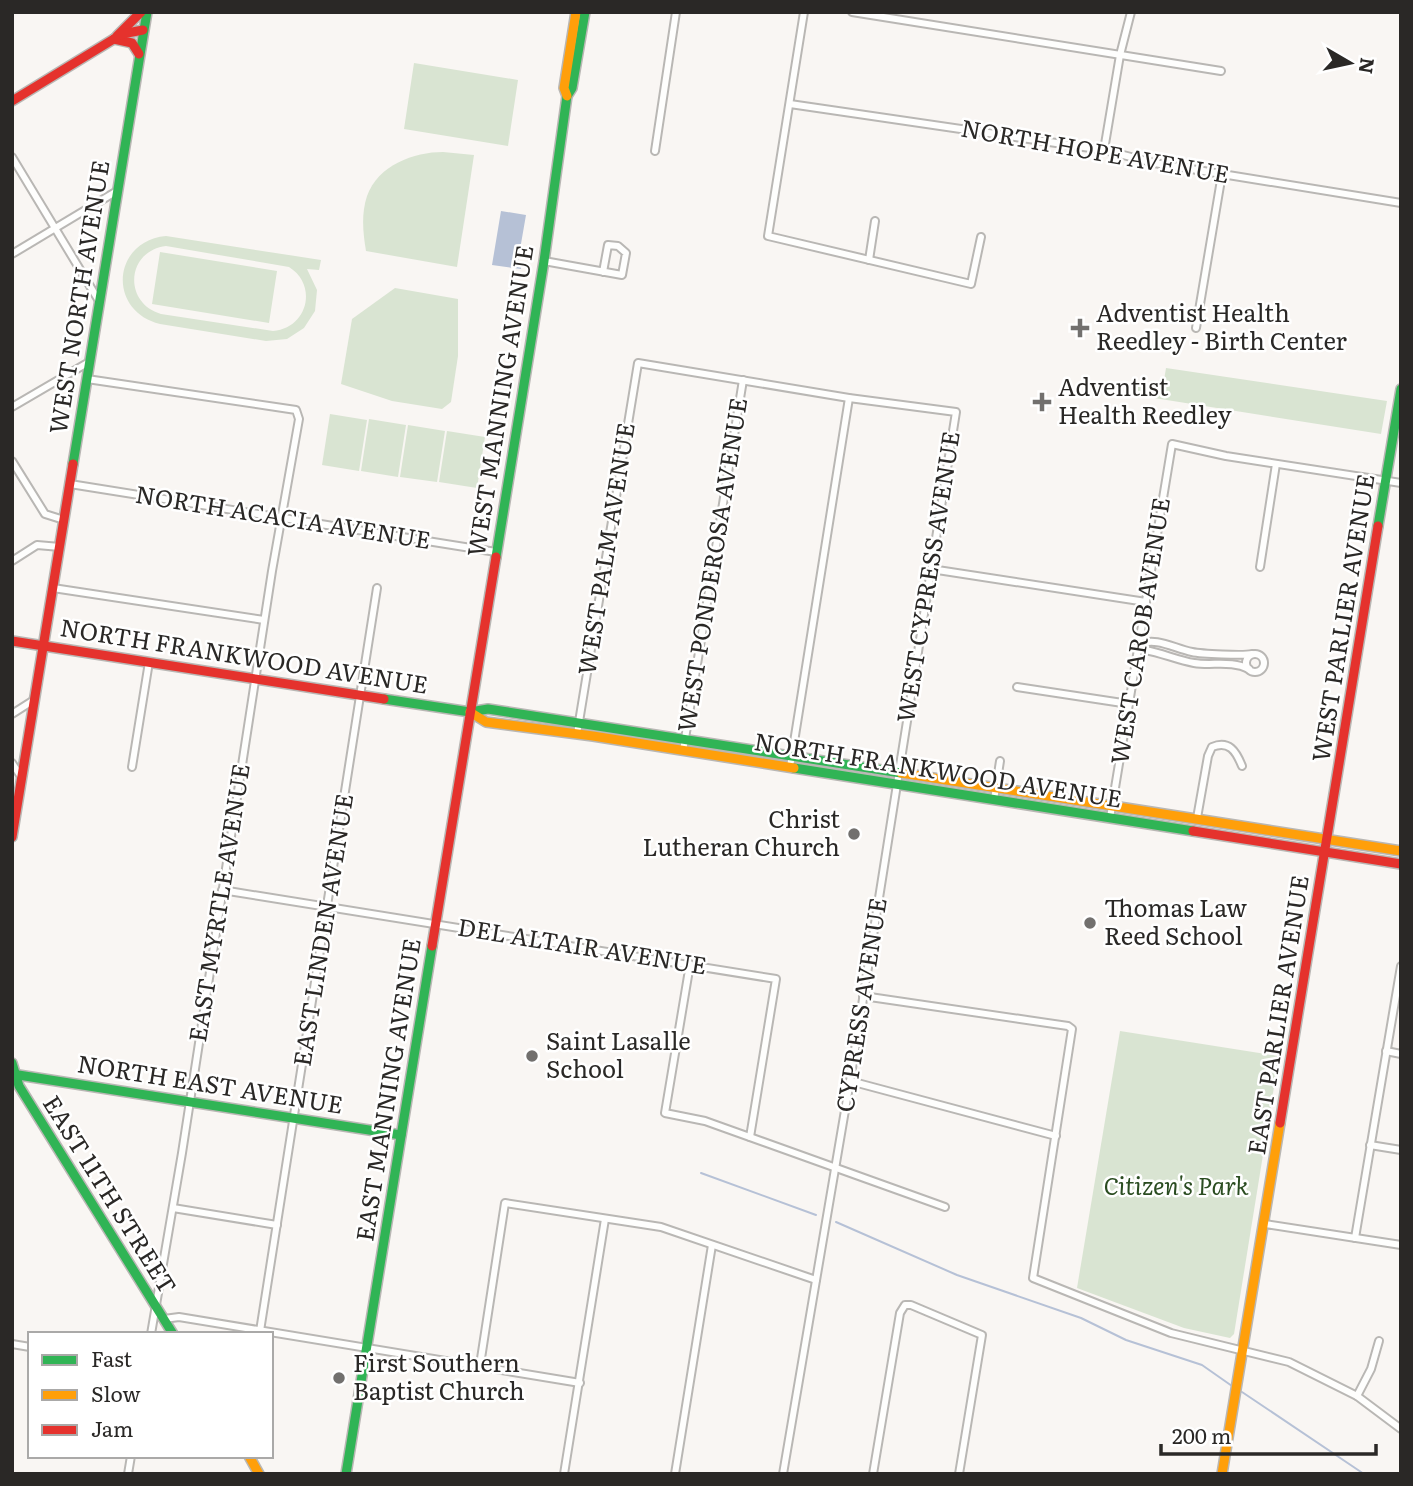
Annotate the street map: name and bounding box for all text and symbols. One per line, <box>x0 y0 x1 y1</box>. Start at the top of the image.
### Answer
north arrow <box>1315 28 1385 98</box>
text: N <box>1353 56 1383 76</box>
street label: NORTH HOPE AVENUE <box>959 109 1232 190</box>
street label: WEST NORTH AVENUE <box>39 157 116 436</box>
street label: WEST MANNING AVENUE <box>457 242 540 559</box>
place label: Adventist Health Reedley - Birth Center <box>1096 294 1348 357</box>
marker: Adventist Health Reedley - Birth Center <box>1070 318 1090 338</box>
place label: Adventist Health Reedley <box>1058 368 1232 431</box>
marker: Adventist Health Reedley <box>1032 392 1052 412</box>
street label: WEST PONDEROSA AVENUE <box>667 395 754 734</box>
street label: WEST PALM AVENUE <box>567 420 642 677</box>
street label: WEST CYPRESS AVENUE <box>886 428 967 725</box>
street label: WEST PARLIER AVENUE <box>1301 471 1382 764</box>
street label: NORTH ACACIA AVENUE <box>133 475 434 556</box>
street label: WEST CAROB AVENUE <box>1100 495 1177 767</box>
street label: NORTH FRANKWOOD AVENUE <box>58 608 431 701</box>
street label: NORTH FRANKWOOD AVENUE <box>752 722 1125 815</box>
street label: EAST MYRTLE AVENUE <box>178 761 257 1044</box>
street label: EAST LINDEN AVENUE <box>283 791 360 1069</box>
place label: Christ Lutheran Church <box>642 800 840 863</box>
marker: Christ Lutheran Church <box>846 826 862 842</box>
street label: EAST PARLIER AVENUE <box>1237 872 1316 1157</box>
place label: Thomas Law Reed School <box>1104 889 1247 952</box>
street label: CYPRESS AVENUE <box>825 895 894 1114</box>
street label: DEL ALTAIR AVENUE <box>455 908 709 981</box>
marker: Thomas Law Reed School <box>1082 915 1098 931</box>
street label: EAST MANNING AVENUE <box>345 936 428 1244</box>
place label: Saint Lasalle School <box>546 1022 691 1085</box>
street label: NORTH EAST AVENUE <box>75 1044 346 1121</box>
marker: Saint Lasalle School <box>524 1048 540 1064</box>
street label: EAST 11TH STREET <box>36 1088 186 1300</box>
park label: Citizen's Park <box>1103 1167 1249 1202</box>
legend <box>28 1332 273 1458</box>
text: Fast <box>91 1342 132 1373</box>
place label: First Southern Baptist Church <box>353 1344 525 1407</box>
marker: First Southern Baptist Church <box>331 1370 347 1386</box>
text: Slow <box>91 1377 141 1408</box>
text: Jam <box>91 1412 133 1443</box>
scale bar <box>1161 1412 1376 1456</box>
text: 200 m <box>1172 1419 1232 1450</box>

